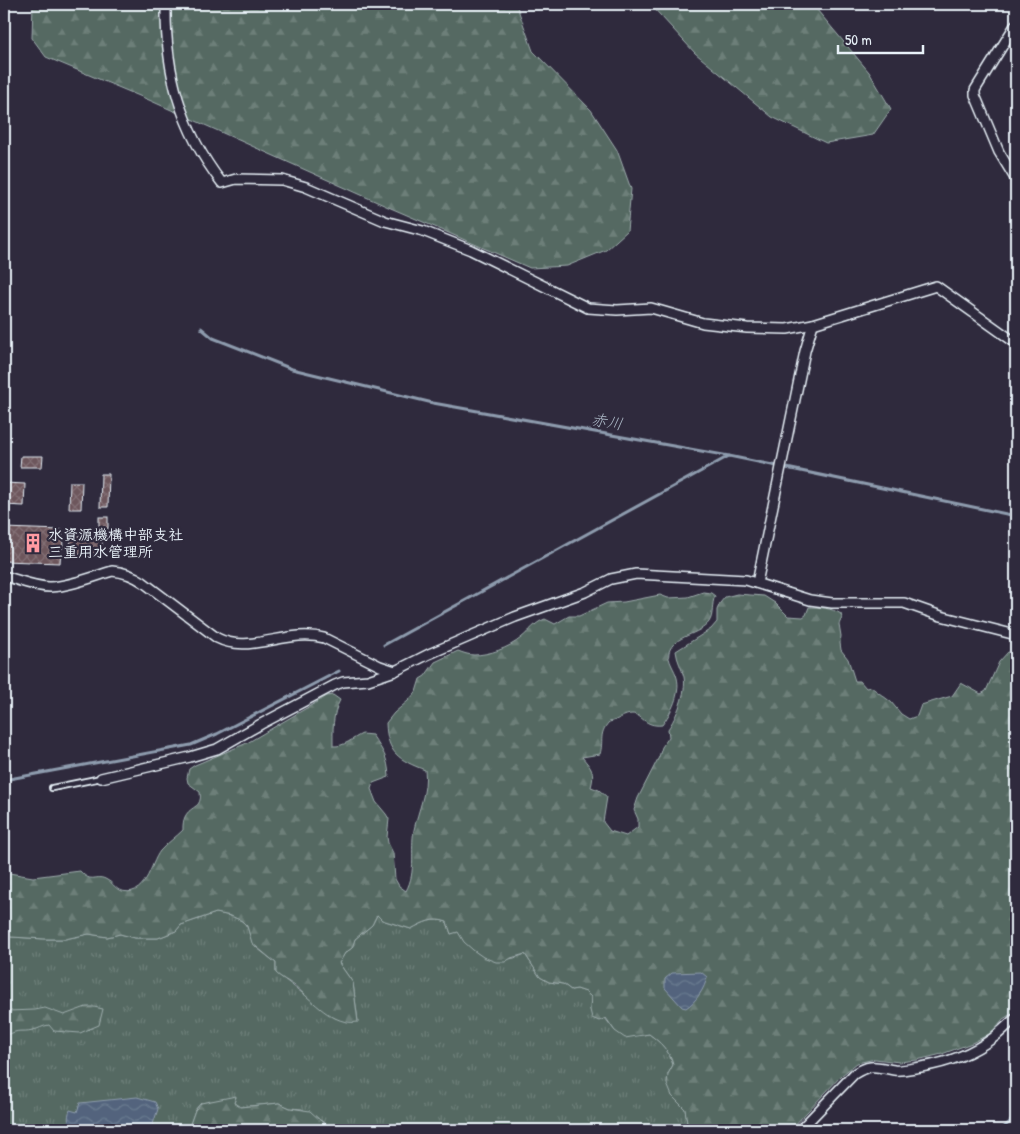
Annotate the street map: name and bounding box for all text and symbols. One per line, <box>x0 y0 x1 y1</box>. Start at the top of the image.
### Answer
scale bar <box>838 22 922 54</box>
text: 50 m <box>845 29 872 50</box>
water label: 赤川 <box>589 407 625 435</box>
place label: 水資源機構中部支社 三重用水管理所 <box>48 524 183 562</box>
building icon: 水資源機構中部支社 三重用水管理所 <box>22 532 44 554</box>

